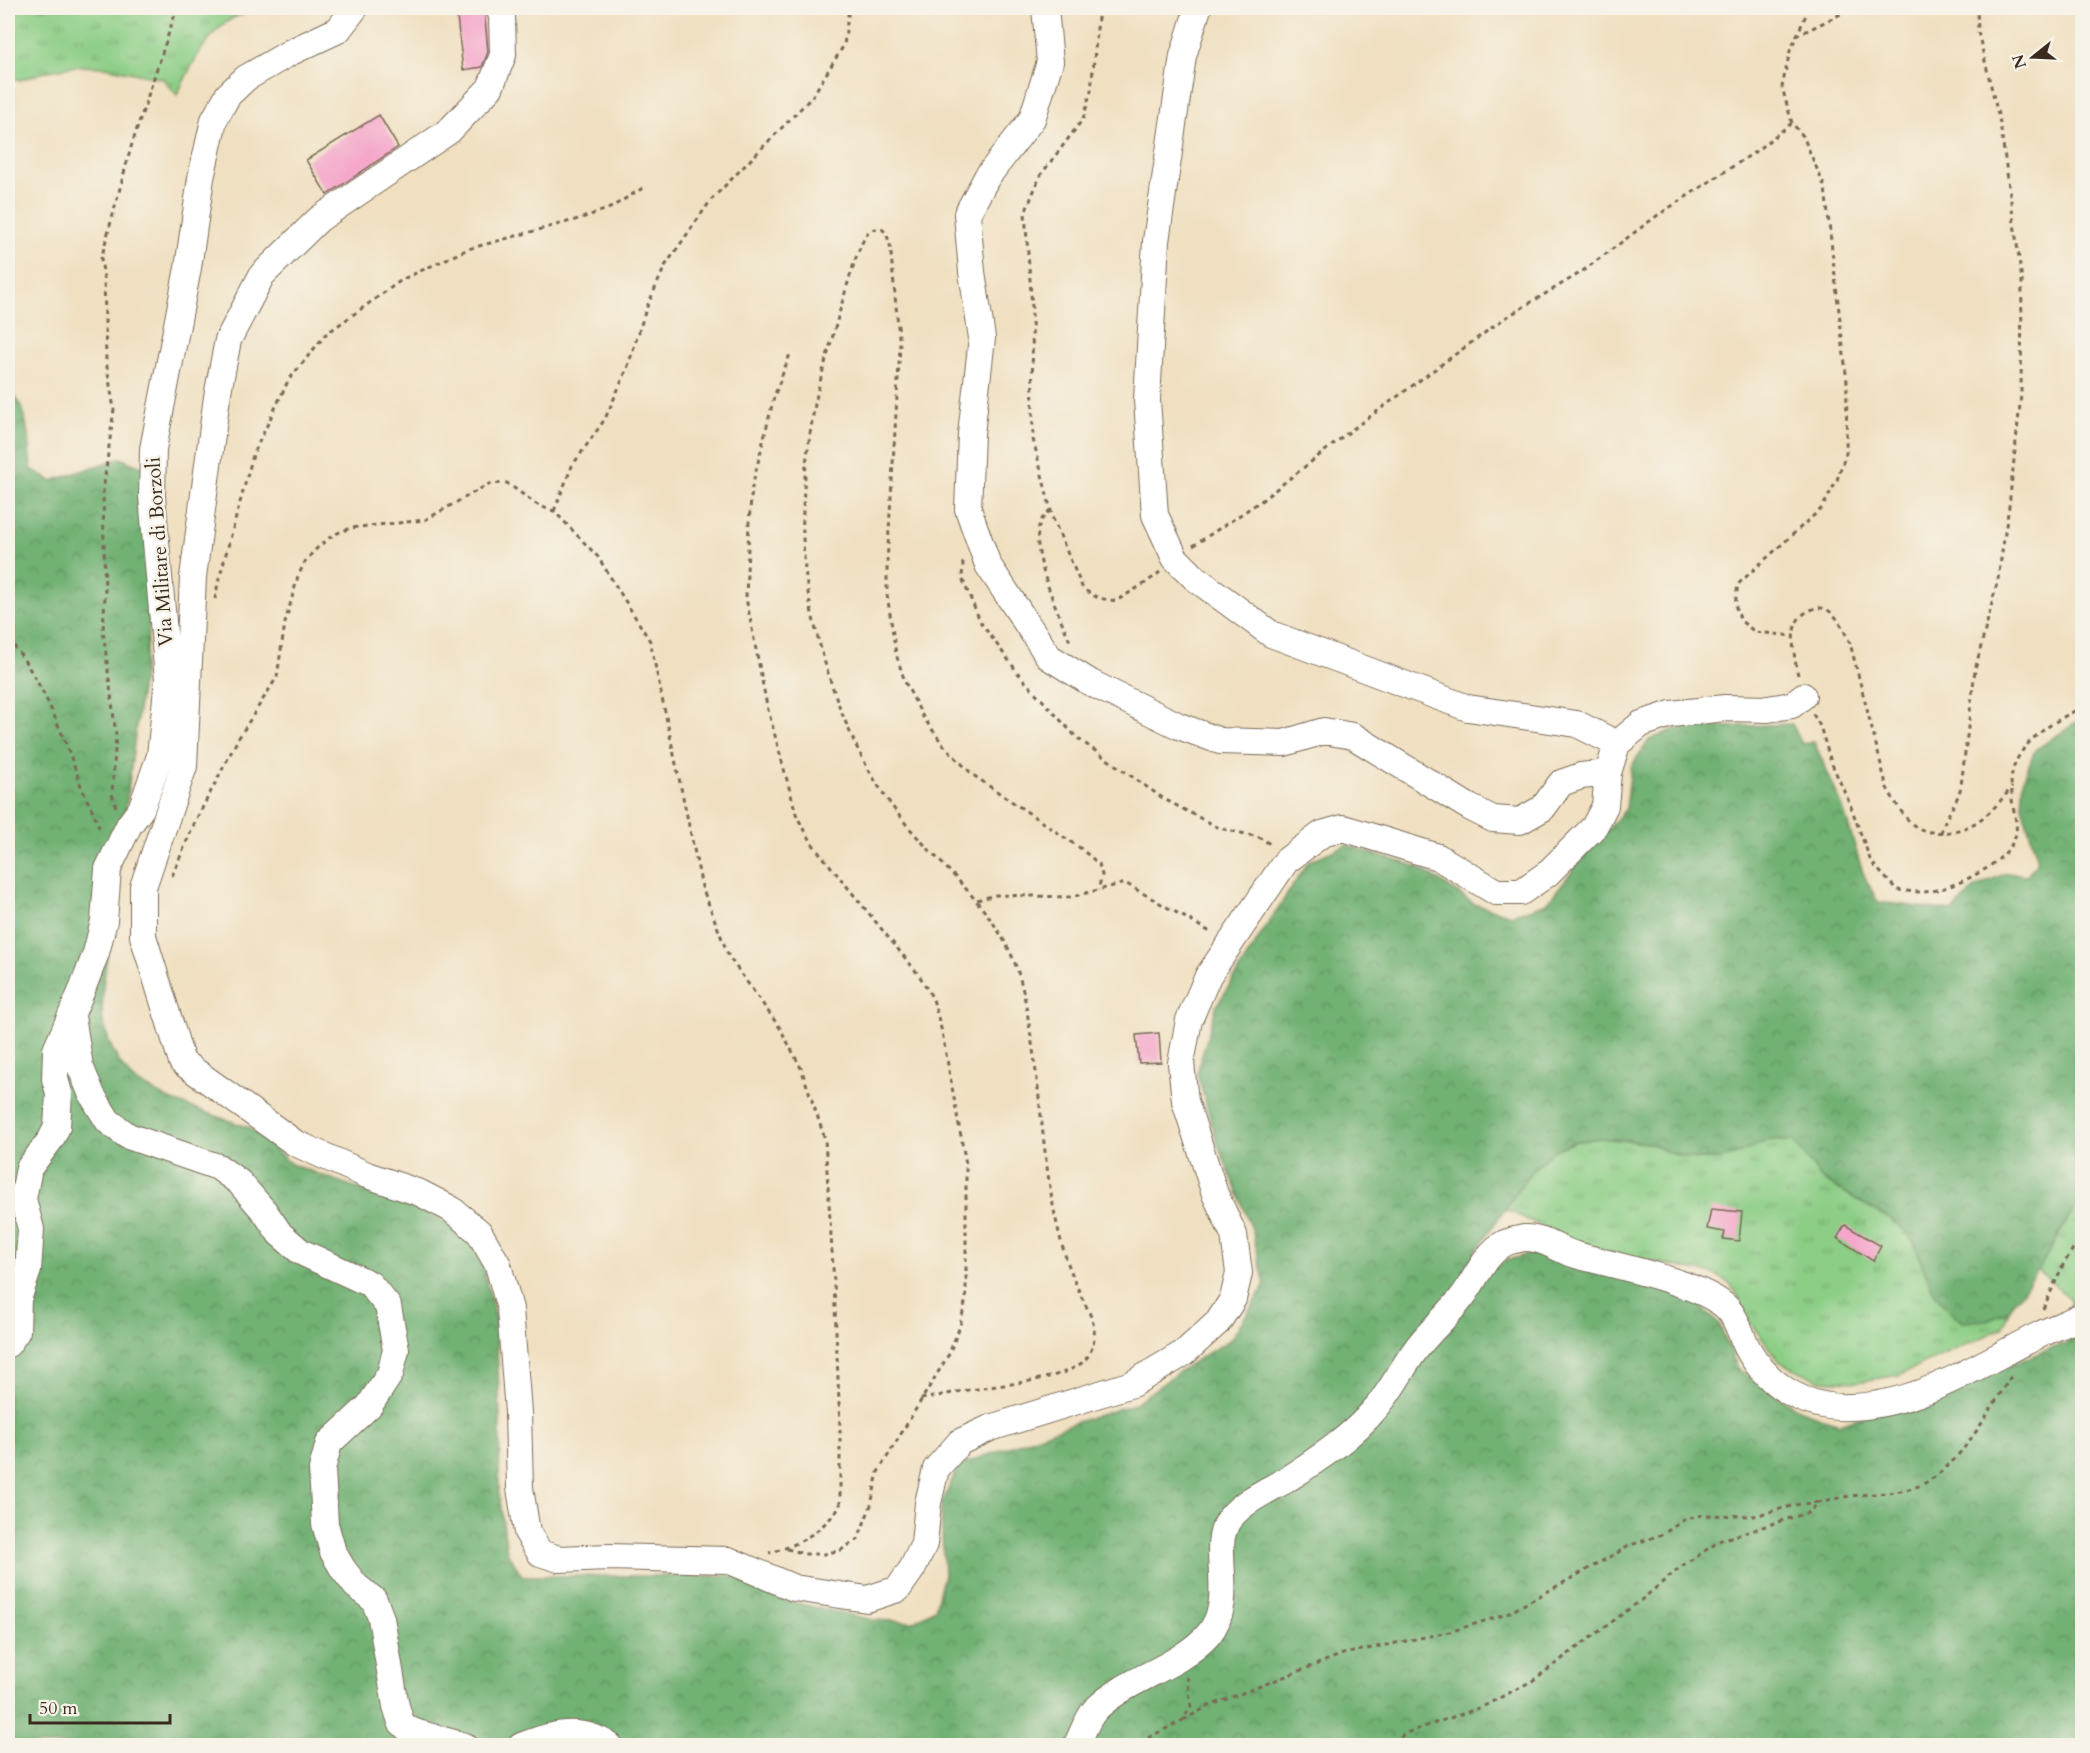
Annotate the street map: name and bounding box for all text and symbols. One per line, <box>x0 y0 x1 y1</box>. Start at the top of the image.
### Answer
north arrow <box>2003 27 2063 87</box>
text: N <box>2007 51 2032 71</box>
street label: Via Militare di Borzoli <box>139 456 180 648</box>
scale bar <box>30 1687 170 1725</box>
text: 50 m <box>39 1696 78 1721</box>

